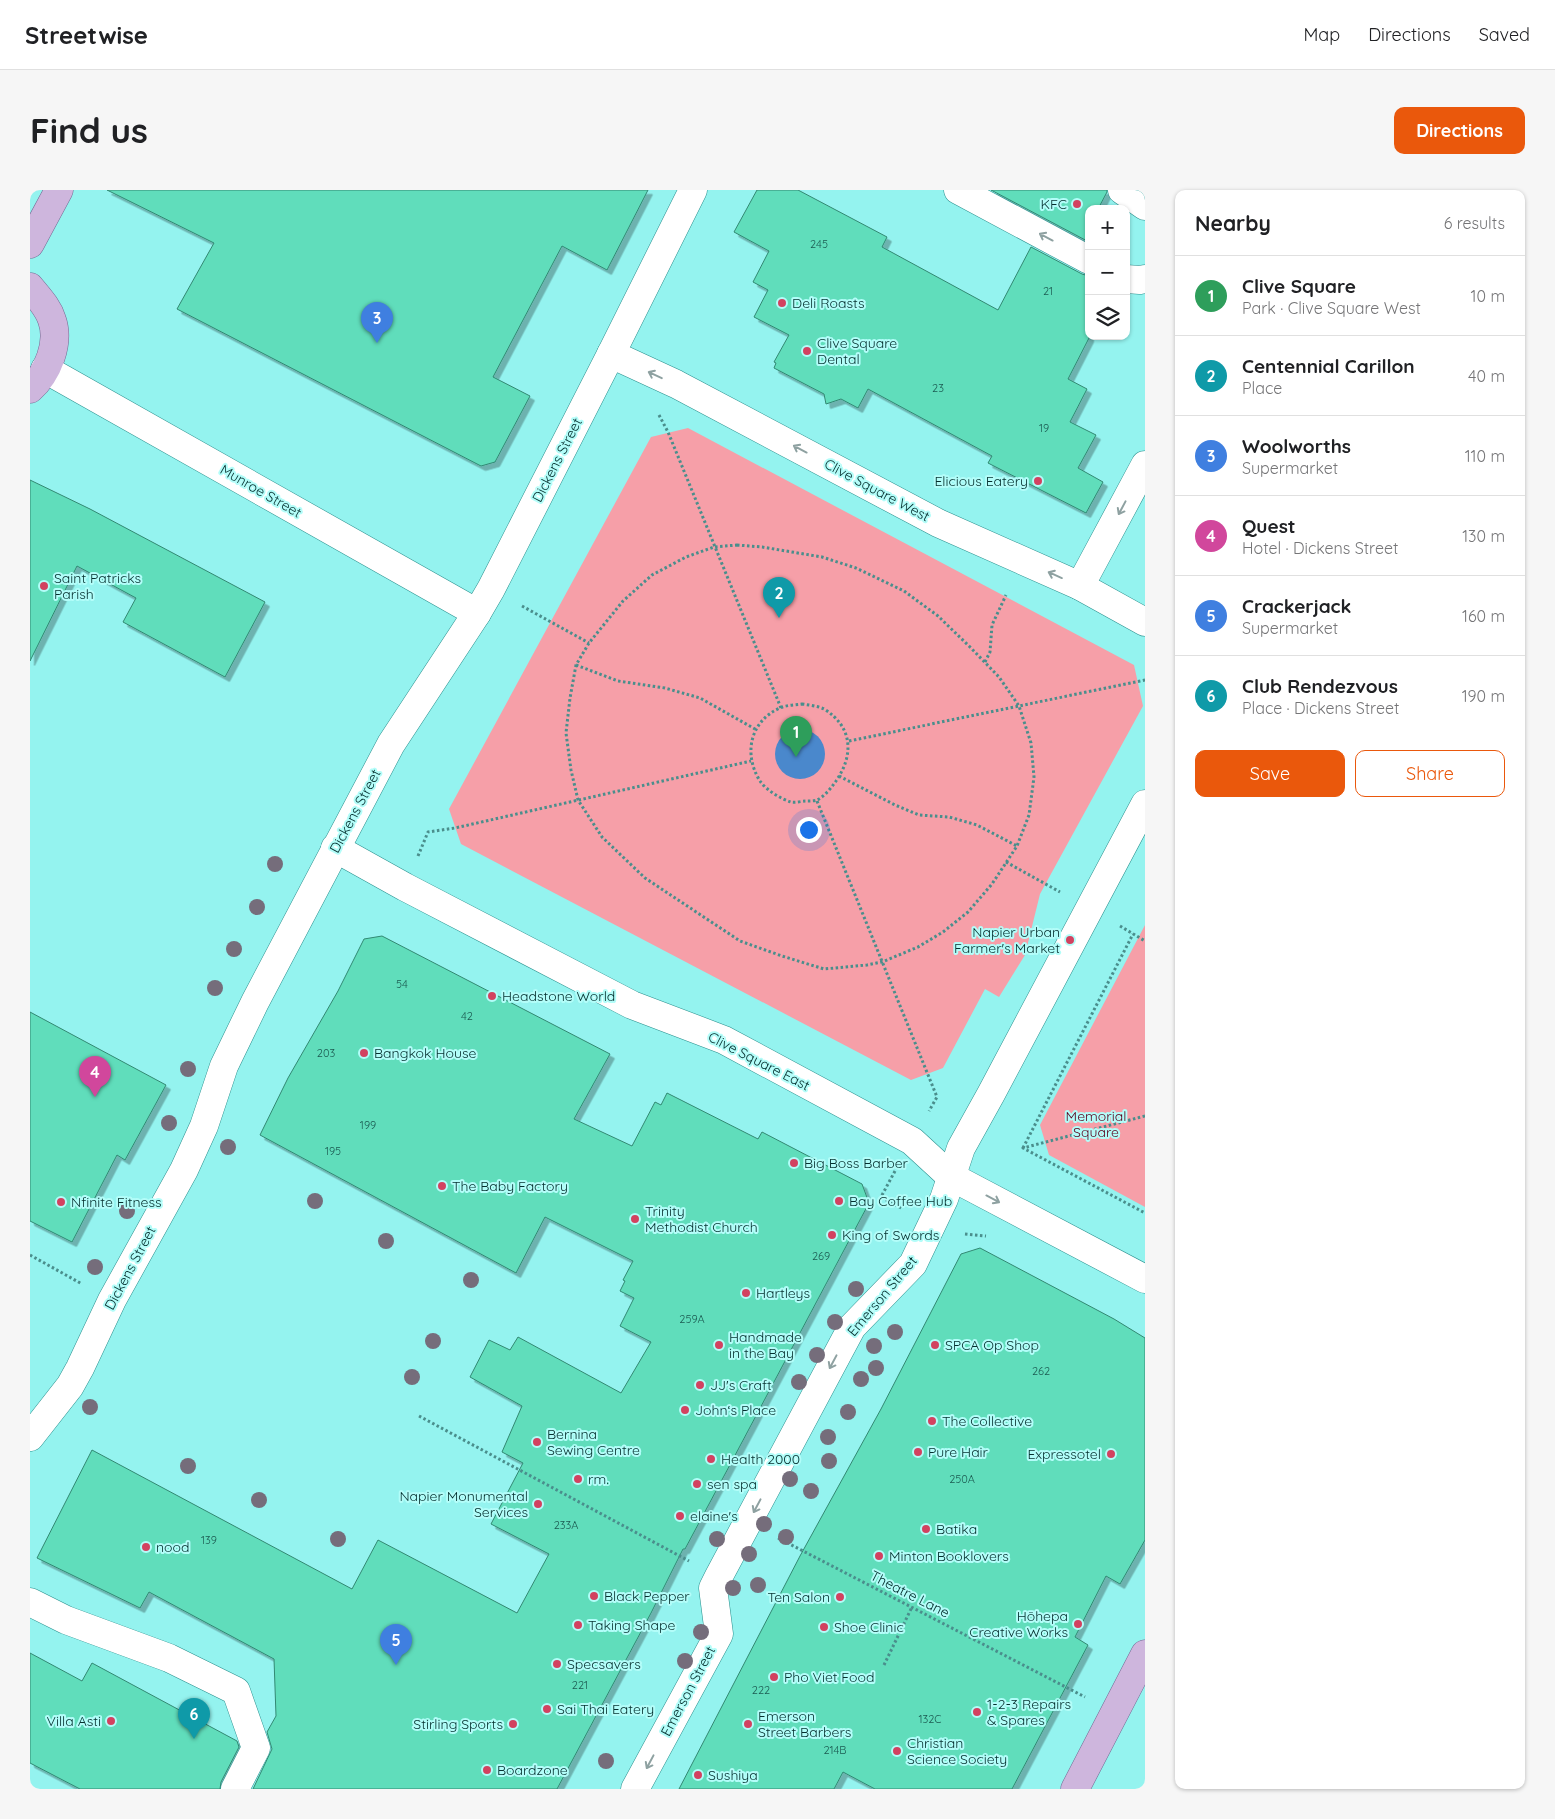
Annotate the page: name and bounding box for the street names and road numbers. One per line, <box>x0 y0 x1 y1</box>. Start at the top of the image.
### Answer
street label: Dickens Street <box>528 415 586 505</box>
street label: Clive Square West <box>821 455 933 525</box>
street label: Munroe Street <box>217 460 305 522</box>
street label: Dickens Street <box>325 766 385 856</box>
street label: Clive Square East <box>705 1028 813 1095</box>
street label: Dickens Street <box>100 1223 160 1313</box>
street label: Emerson Street <box>843 1252 921 1340</box>
street label: Theatre Lane <box>867 1566 953 1622</box>
street label: Emerson Street <box>657 1643 719 1739</box>

